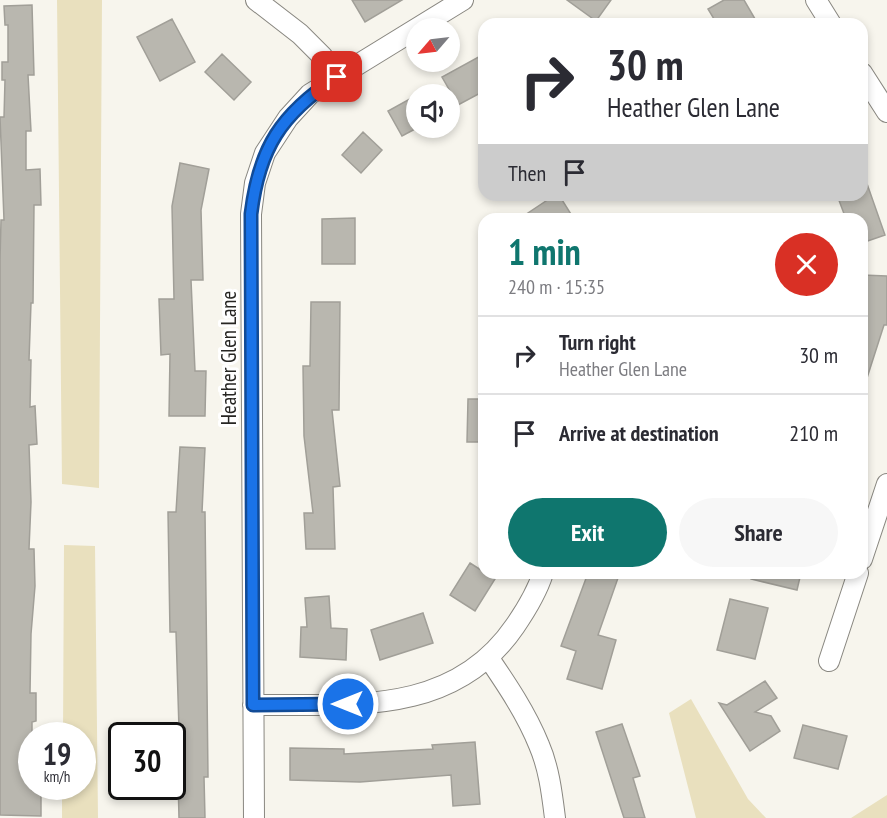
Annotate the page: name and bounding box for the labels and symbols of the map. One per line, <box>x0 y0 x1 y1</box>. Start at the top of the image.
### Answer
north arrow <box>406 18 460 72</box>
pin <box>311 51 362 102</box>
street label: Heather Glen Lane <box>215 291 242 425</box>
position arrow <box>316 672 380 736</box>
speed limit sign: 30 <box>108 722 186 800</box>

